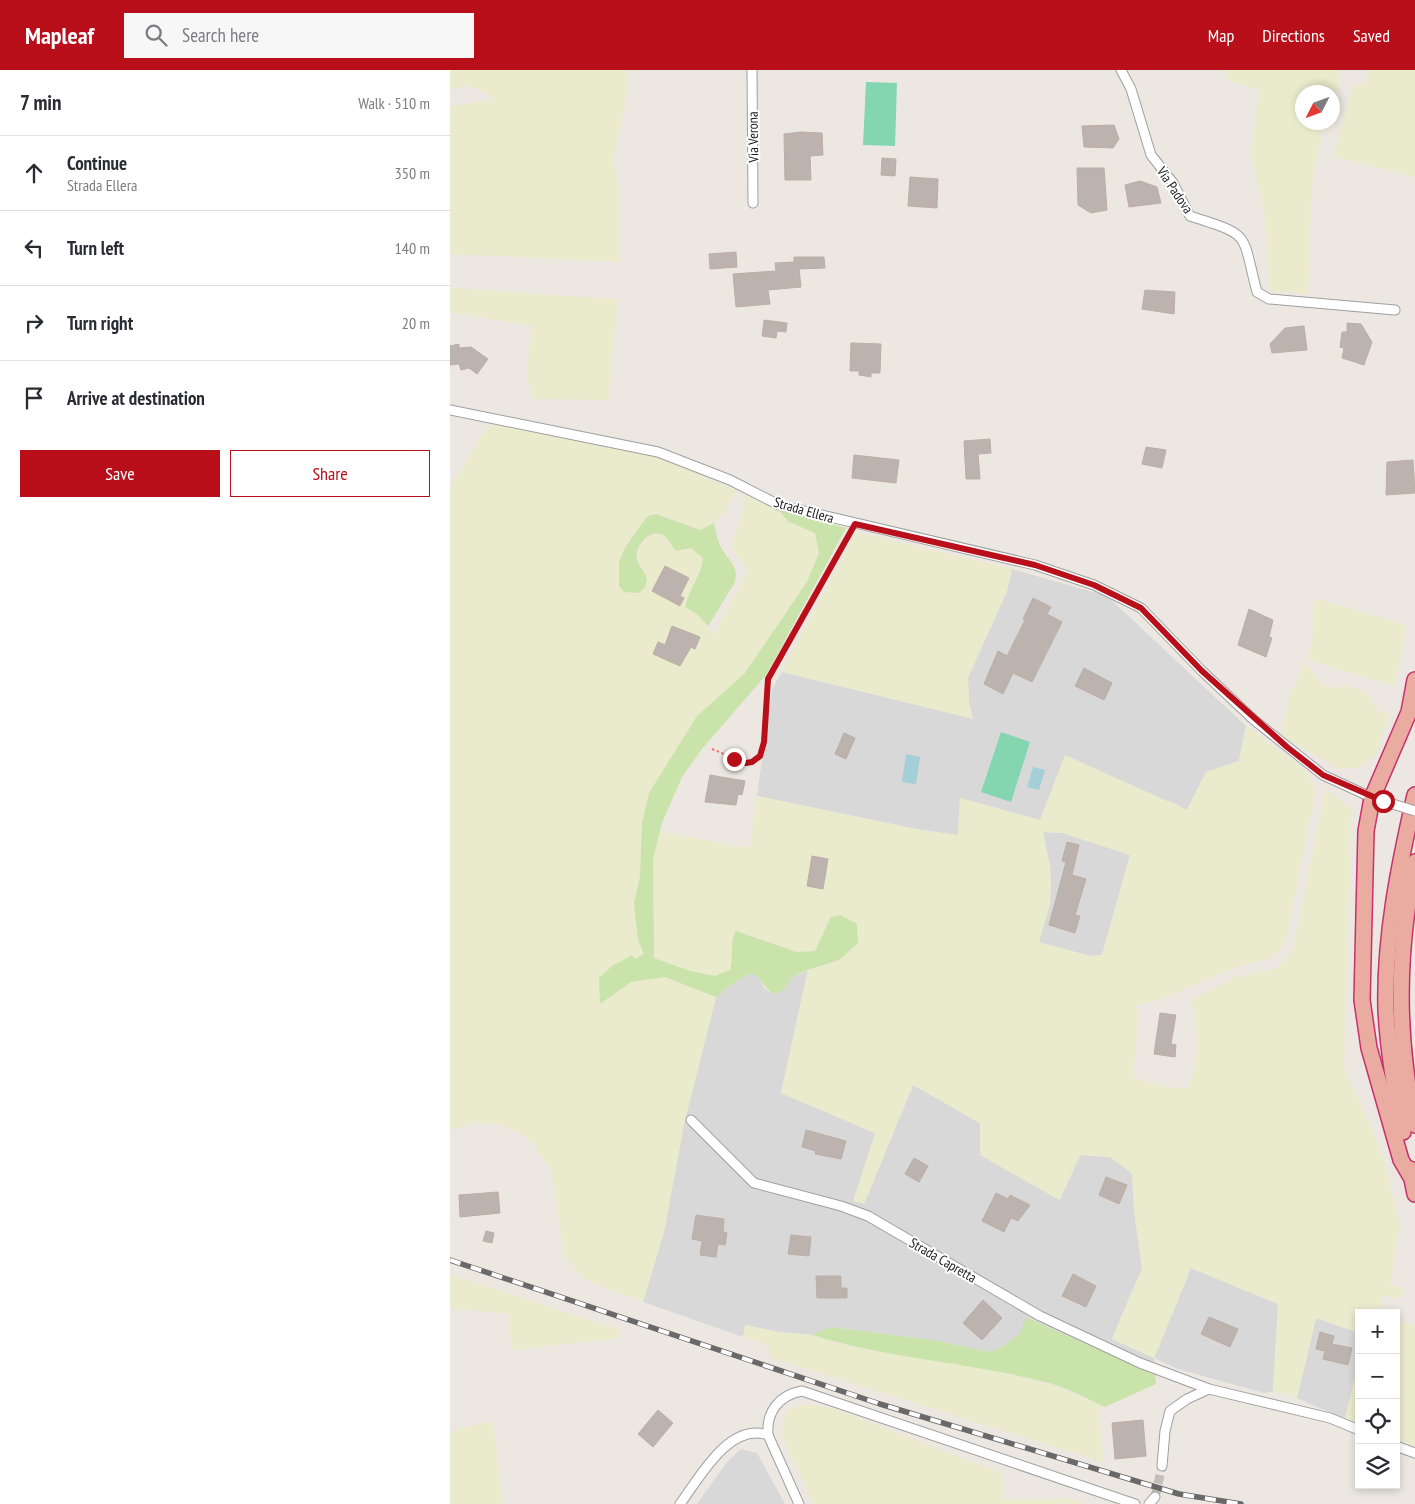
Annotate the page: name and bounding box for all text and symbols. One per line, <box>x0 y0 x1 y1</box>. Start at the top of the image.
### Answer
search box <box>124 13 474 58</box>
text: Mapleaf <box>25 20 94 51</box>
icon: search <box>142 21 170 49</box>
text: Search here <box>182 23 259 47</box>
text: Map <box>1208 24 1234 47</box>
text: Directions <box>1262 24 1325 47</box>
text: Saved <box>1353 24 1390 47</box>
north arrow <box>1295 85 1340 130</box>
text: 7 min <box>20 89 62 116</box>
text: Walk · 510 m <box>358 93 430 113</box>
street label: Via Verona <box>744 111 762 164</box>
text: Continue <box>67 151 127 175</box>
icon: ahead <box>20 159 48 187</box>
street label: Via Padova <box>1152 162 1197 217</box>
text: 350 m <box>395 163 430 183</box>
text: Strada Ellera <box>67 175 137 195</box>
icon: left <box>20 234 48 262</box>
text: Turn left <box>67 236 124 260</box>
text: 140 m <box>395 238 430 258</box>
icon: right <box>20 309 48 337</box>
text: Turn right <box>67 311 133 335</box>
text: 20 m <box>402 313 430 333</box>
icon: arrive <box>20 384 48 412</box>
text: Arrive at destination <box>67 386 205 410</box>
button: Save <box>20 450 220 497</box>
button: Share <box>230 450 430 497</box>
street label: Strada Ellera <box>772 493 836 527</box>
route end <box>723 748 746 771</box>
route start <box>1372 790 1395 813</box>
street label: Strada Capretta <box>906 1234 980 1286</box>
map controls <box>1355 1309 1400 1489</box>
button: + <box>1355 1309 1400 1354</box>
button: − <box>1355 1354 1400 1399</box>
button: locate <box>1355 1399 1400 1444</box>
button: layers <box>1355 1444 1400 1489</box>

